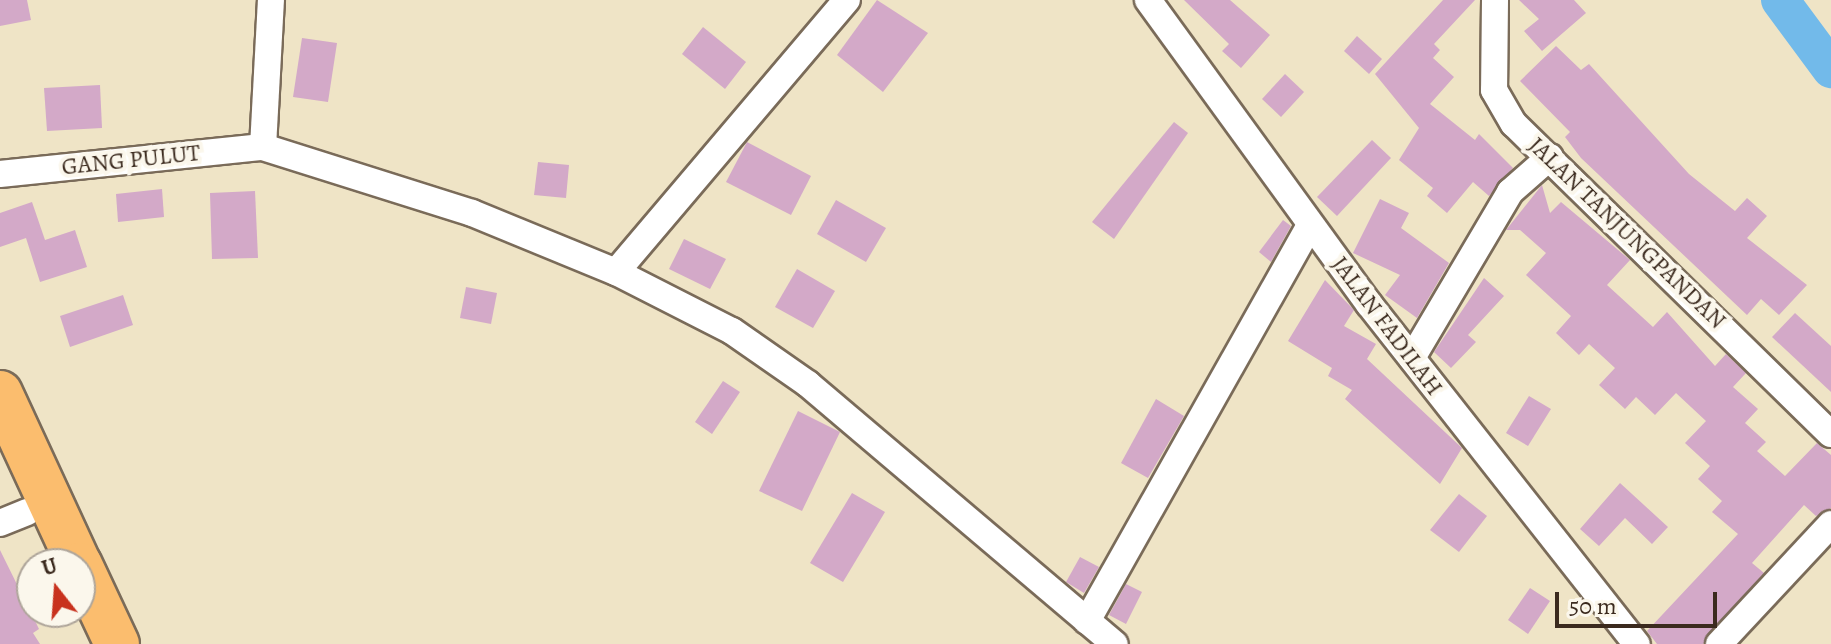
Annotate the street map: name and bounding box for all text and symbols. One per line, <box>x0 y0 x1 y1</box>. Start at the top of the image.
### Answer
street label: JALAN TANJUNGPANDAN <box>1522 131 1732 335</box>
street label: GANG PULUT <box>60 138 202 182</box>
street label: JALAN FADILAH <box>1325 251 1449 401</box>
north arrow <box>16 548 96 628</box>
text: U <box>38 551 61 583</box>
scale bar <box>1559 576 1721 626</box>
text: 50 m <box>1569 590 1617 622</box>

